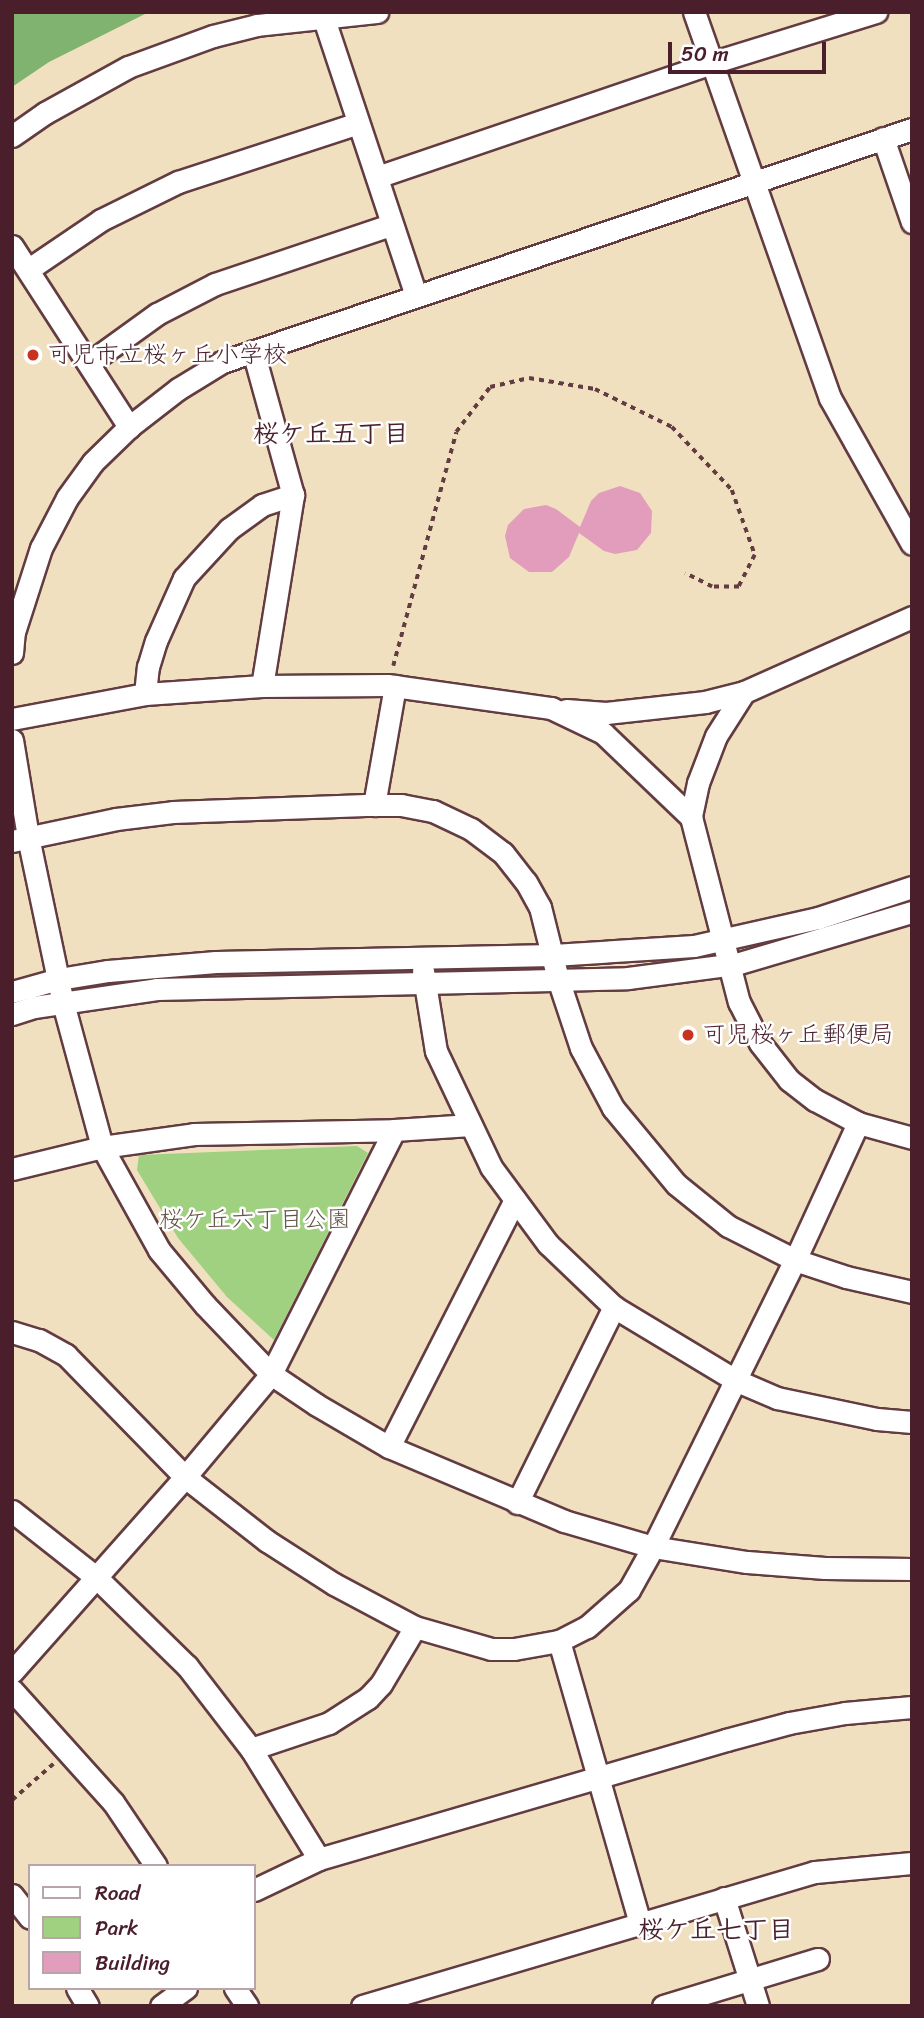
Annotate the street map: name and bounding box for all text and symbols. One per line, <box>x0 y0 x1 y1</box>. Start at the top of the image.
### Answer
scale bar <box>672 28 830 72</box>
text: 50 m <box>681 35 729 73</box>
place label: 可児市立桜ヶ丘小学校 <box>47 341 287 369</box>
marker: 可児市立桜ヶ丘小学校 <box>25 347 41 363</box>
district label: 桜ケ丘五丁目 <box>253 418 409 450</box>
place label: 可児桜ヶ丘郵便局 <box>702 1021 894 1049</box>
marker: 可児桜ヶ丘郵便局 <box>680 1027 696 1043</box>
park label: 桜ケ丘六丁目公園 <box>159 1206 351 1234</box>
legend <box>28 1864 256 1990</box>
text: Road <box>95 1874 140 1912</box>
text: Park <box>95 1909 138 1947</box>
district label: 桜ケ丘七丁目 <box>638 1914 794 1946</box>
text: Building <box>95 1944 170 1982</box>

